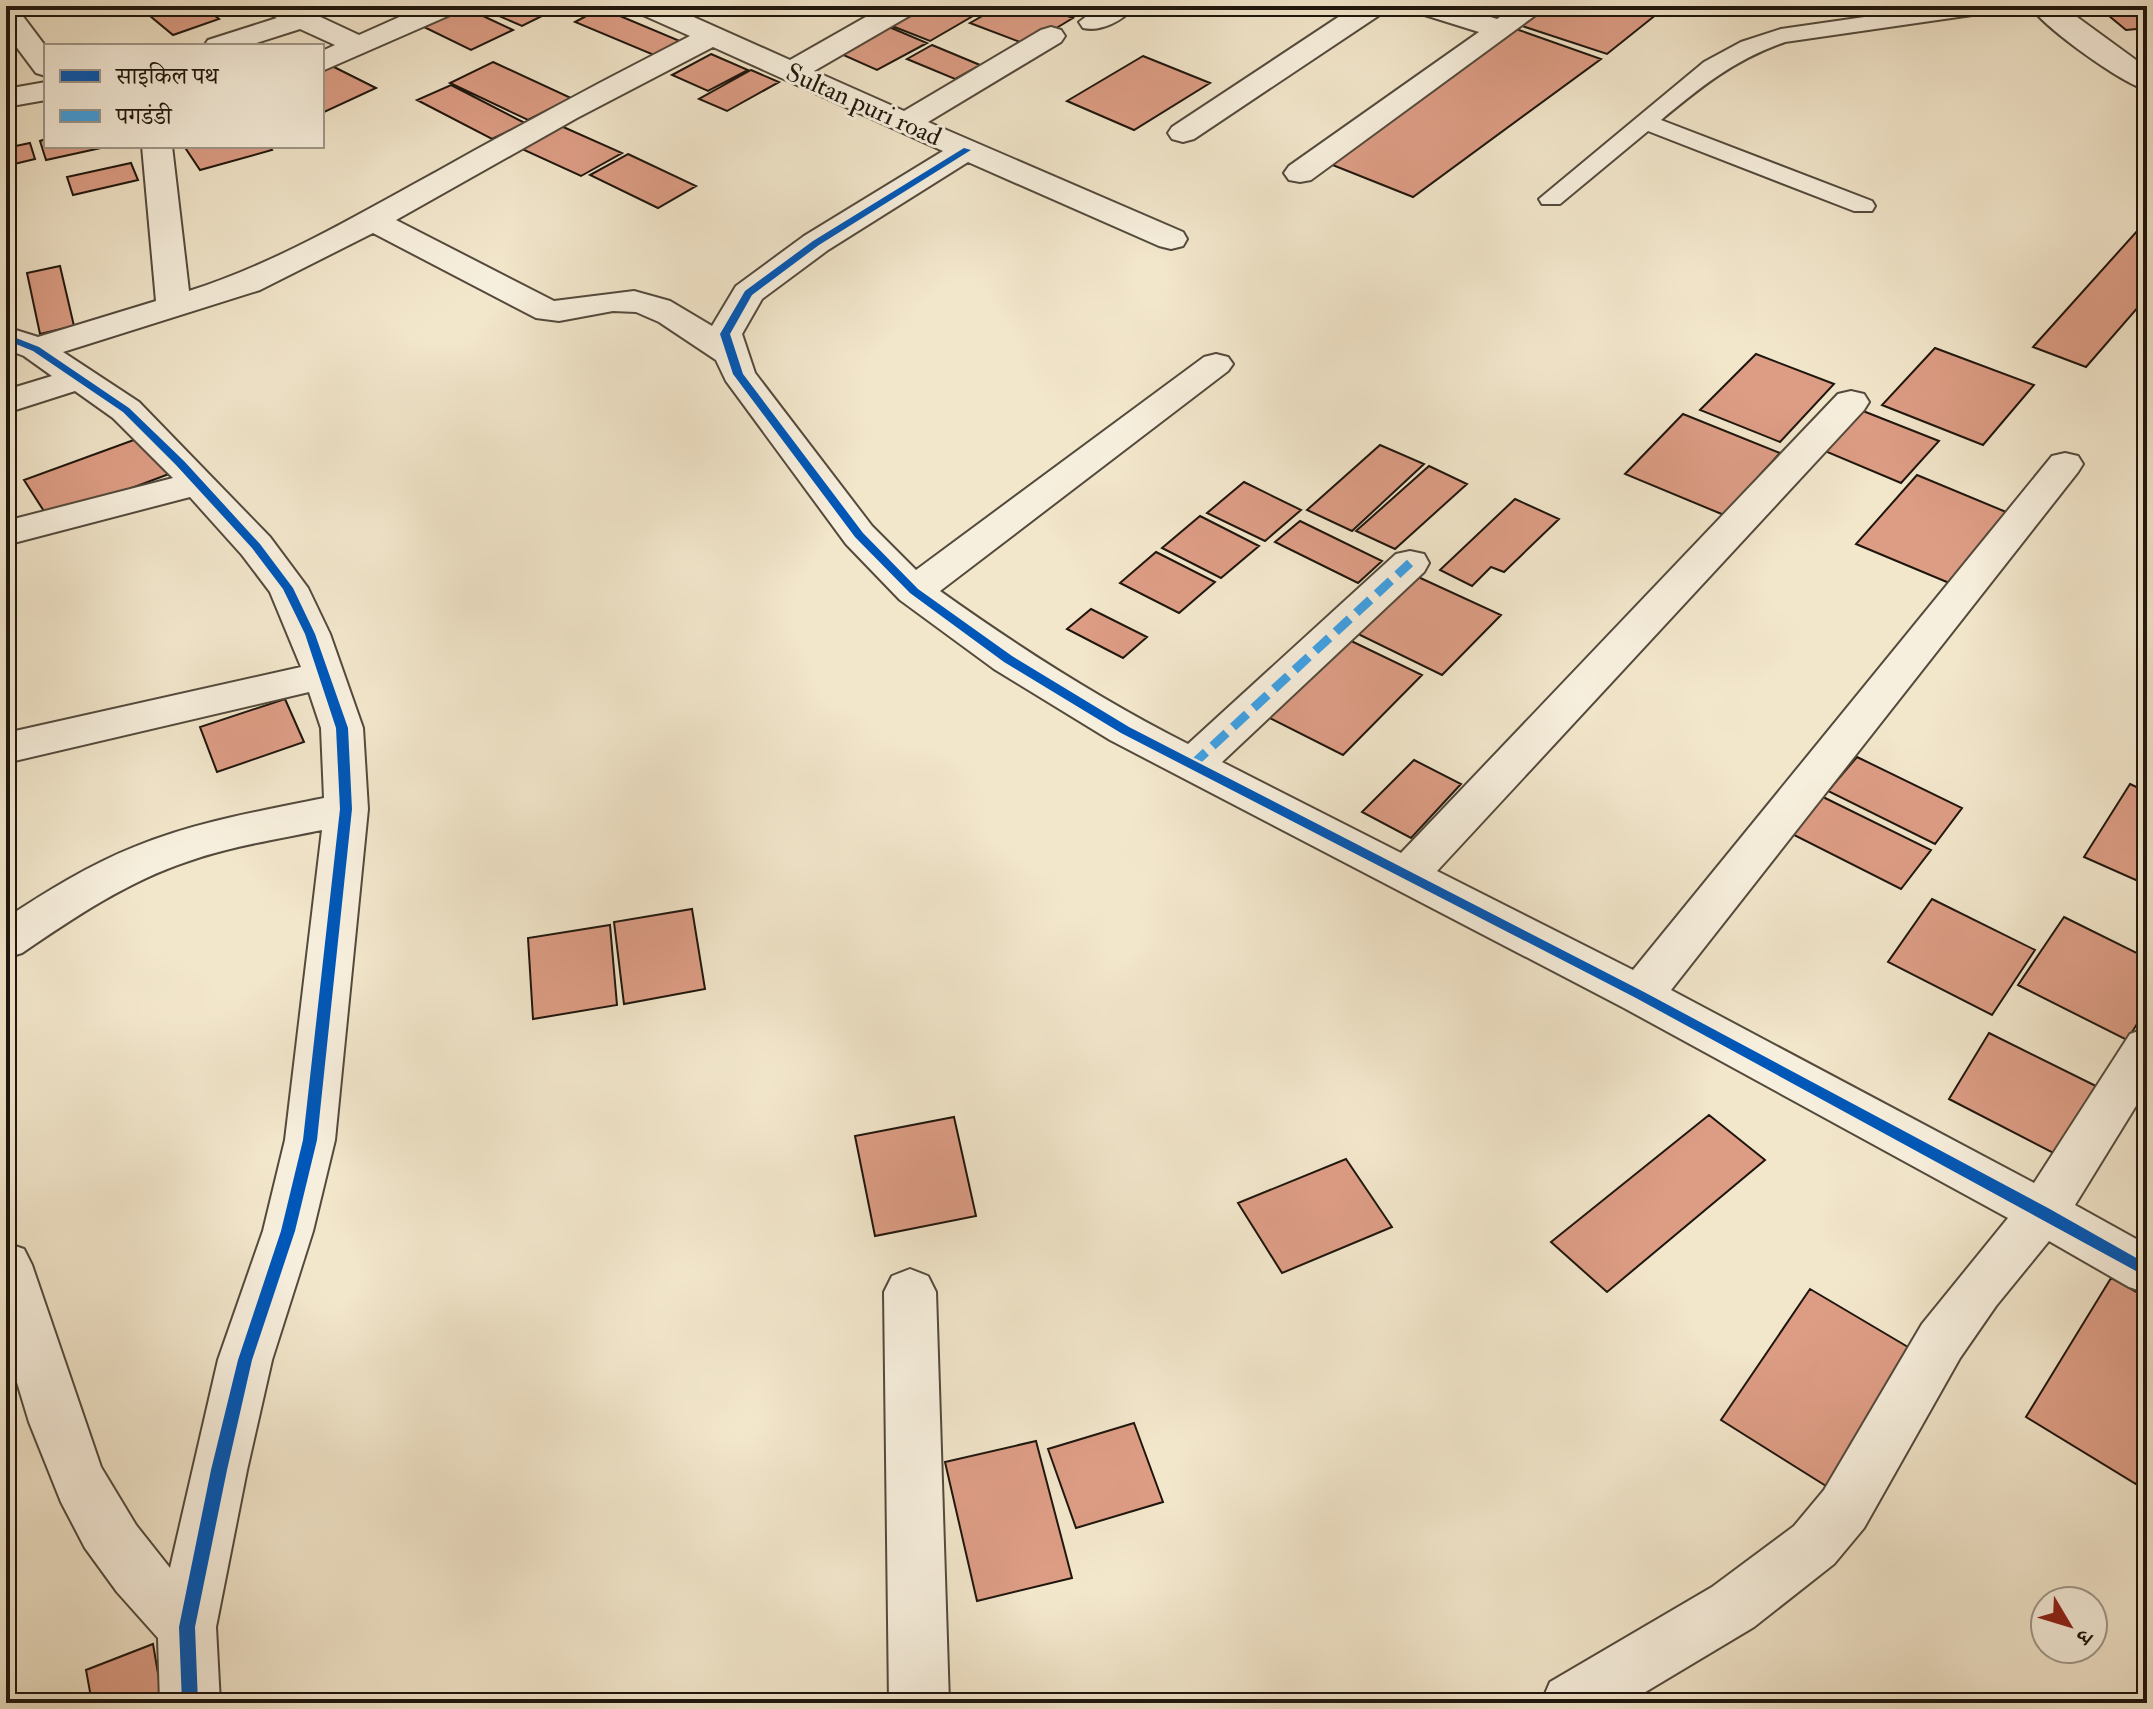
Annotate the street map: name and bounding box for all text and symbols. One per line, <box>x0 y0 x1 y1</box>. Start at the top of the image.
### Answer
legend <box>44 44 324 148</box>
street label: Sultan puri road <box>781 56 946 154</box>
text: साइकिल पथ <box>115 61 220 92</box>
text: पगडंडी <box>115 101 173 132</box>
north arrow <box>2029 1585 2109 1665</box>
text: उ <box>2068 1622 2100 1651</box>

